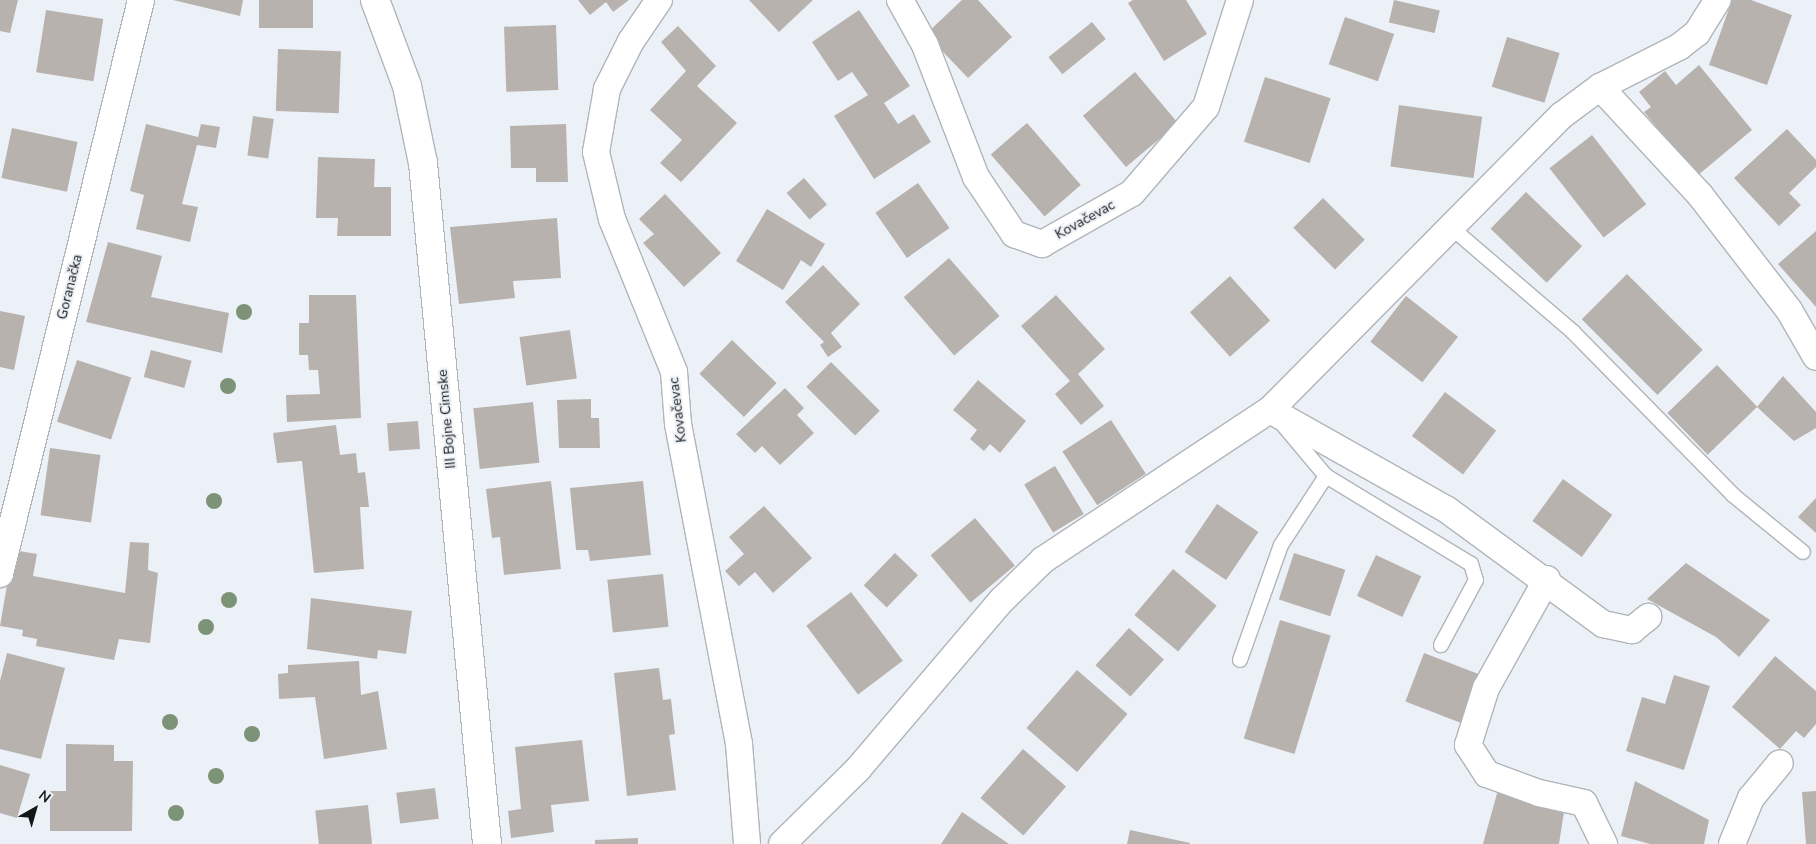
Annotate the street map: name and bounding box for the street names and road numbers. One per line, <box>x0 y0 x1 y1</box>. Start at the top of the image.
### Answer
street label: Kovačevac <box>1052 197 1118 243</box>
street label: Goranačka <box>54 253 86 321</box>
street label: III Bojne Cimske <box>434 369 460 469</box>
street label: Kovačevac <box>666 377 690 443</box>

